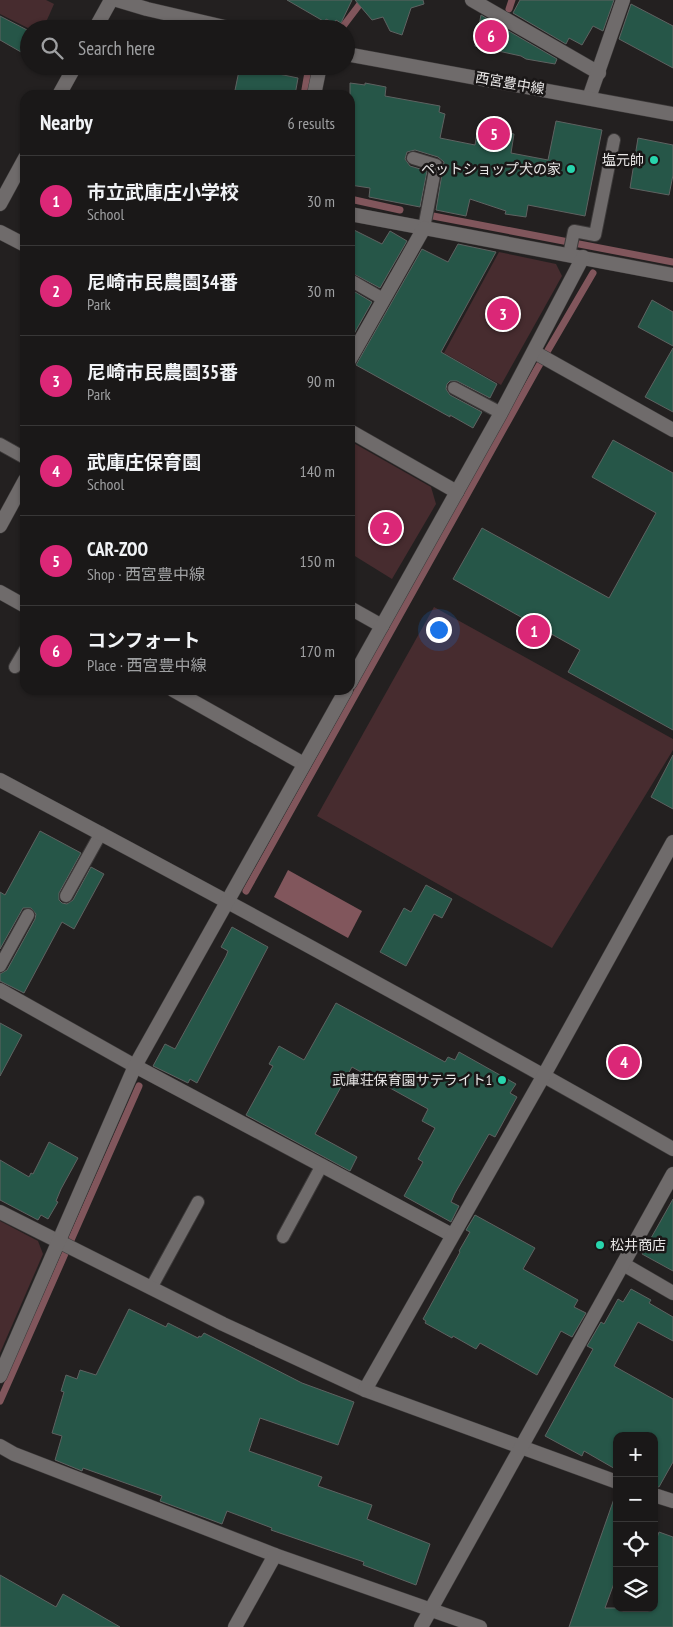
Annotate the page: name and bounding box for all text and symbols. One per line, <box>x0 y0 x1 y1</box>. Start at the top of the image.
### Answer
pin: 6 <box>475 17 507 55</box>
search box <box>20 20 355 75</box>
icon: search <box>38 34 66 62</box>
text: Search here <box>78 36 155 60</box>
street label: 西宮豊中線 <box>474 68 546 98</box>
text: Nearby <box>40 109 93 136</box>
text: 6 results <box>288 113 335 133</box>
pin: 5 <box>478 115 510 153</box>
place label: 塩元帥 <box>602 151 644 169</box>
marker: 塩元帥 <box>648 154 660 166</box>
place label: ペットショップ犬の家 <box>421 160 561 178</box>
marker: ペットショップ犬の家 <box>565 163 577 175</box>
text: 市立武庫庄小学校 <box>87 180 239 204</box>
text: 1 <box>52 191 60 211</box>
text: 30 m <box>307 191 335 211</box>
text: School <box>87 204 124 224</box>
text: 尼崎市民農園34番 <box>87 270 238 294</box>
text: 2 <box>52 281 60 301</box>
text: 30 m <box>307 281 335 301</box>
text: Park <box>87 294 111 314</box>
pin: 3 <box>487 295 519 333</box>
text: 尼崎市民農園35番 <box>87 360 238 384</box>
text: 3 <box>52 371 60 391</box>
text: 90 m <box>307 371 335 391</box>
text: Park <box>87 384 111 404</box>
text: 武庫庄保育園 <box>87 450 201 474</box>
text: 4 <box>52 461 60 481</box>
text: 140 m <box>300 461 335 481</box>
text: School <box>87 474 124 494</box>
pin: 2 <box>370 509 402 547</box>
text: CAR-ZOO <box>87 537 148 561</box>
text: 5 <box>52 551 60 571</box>
text: 150 m <box>300 551 335 571</box>
text: Shop · 西宮豊中線 <box>87 564 205 584</box>
pin: 1 <box>518 612 550 650</box>
your location <box>426 617 452 643</box>
text: コンフォート <box>87 628 200 652</box>
text: 6 <box>52 641 60 661</box>
text: 170 m <box>300 641 335 661</box>
text: Place · 西宮豊中線 <box>87 655 207 675</box>
pin: 4 <box>608 1043 640 1081</box>
place label: 武庫荘保育園サテライト1 <box>332 1071 492 1089</box>
marker: 武庫荘保育園サテライト1 <box>496 1074 508 1086</box>
place label: 松井商店 <box>610 1236 666 1254</box>
marker: 松井商店 <box>594 1239 606 1251</box>
map controls <box>613 1432 658 1612</box>
button: + <box>613 1432 658 1477</box>
button: − <box>613 1477 658 1522</box>
button: locate <box>613 1522 658 1567</box>
button: layers <box>613 1567 658 1612</box>

